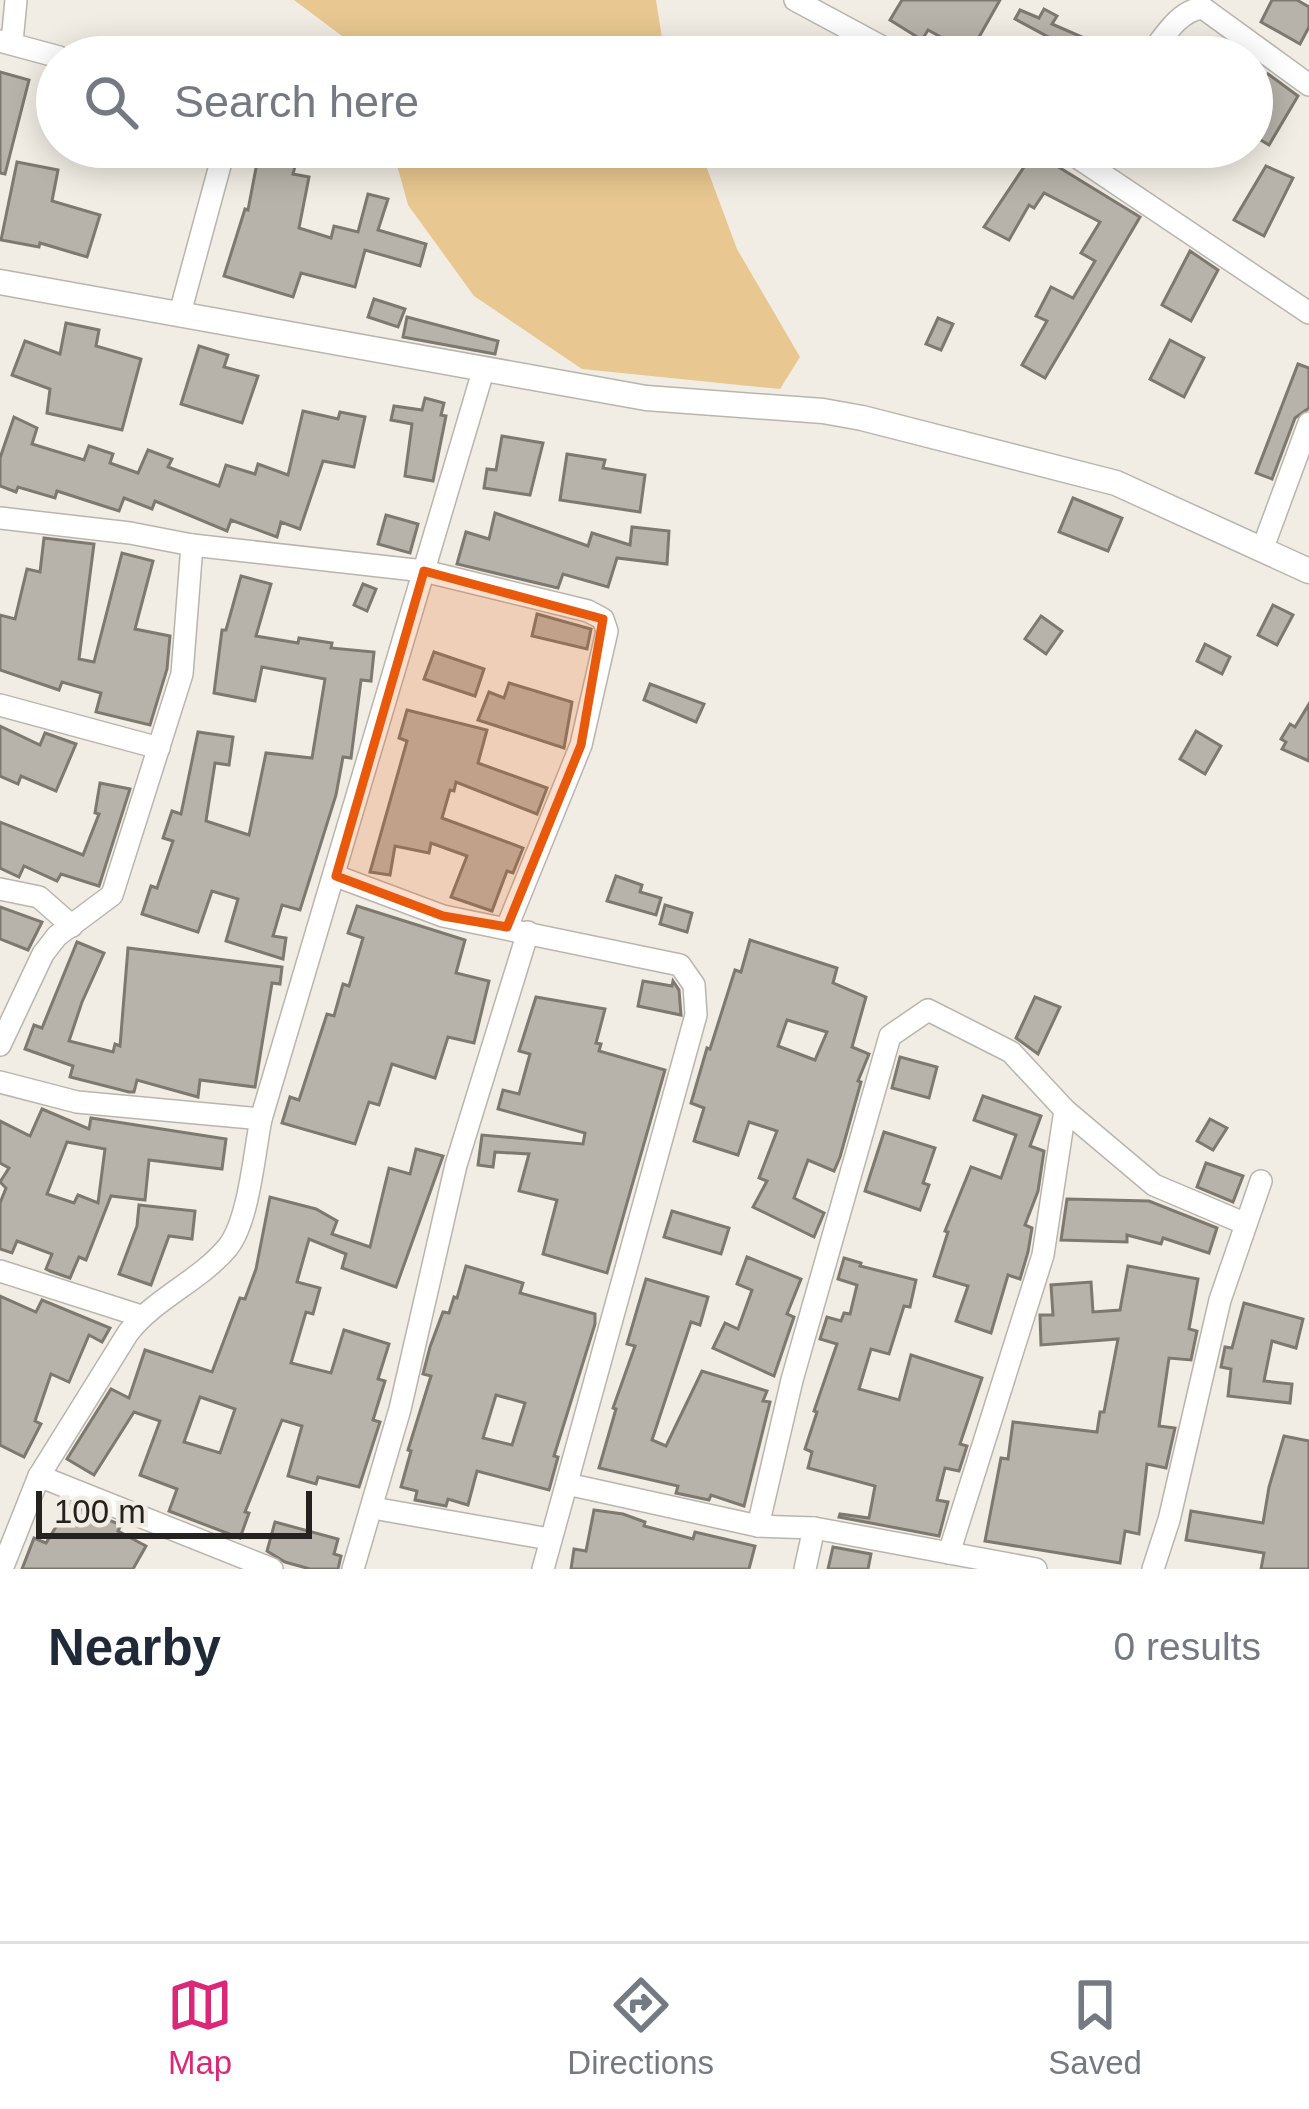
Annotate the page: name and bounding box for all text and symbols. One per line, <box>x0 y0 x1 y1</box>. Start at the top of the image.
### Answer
search box <box>36 36 1273 168</box>
icon: search <box>78 69 144 135</box>
text: Search here <box>174 76 419 127</box>
scale bar <box>36 1485 312 1538</box>
text: 100 m <box>54 1493 146 1530</box>
text: Nearby <box>48 1619 221 1676</box>
text: 0 results <box>1114 1625 1261 1668</box>
tab: Map <box>167 1972 233 2082</box>
tab: Directions <box>567 1972 714 2082</box>
tab: Saved <box>1048 1972 1142 2082</box>

